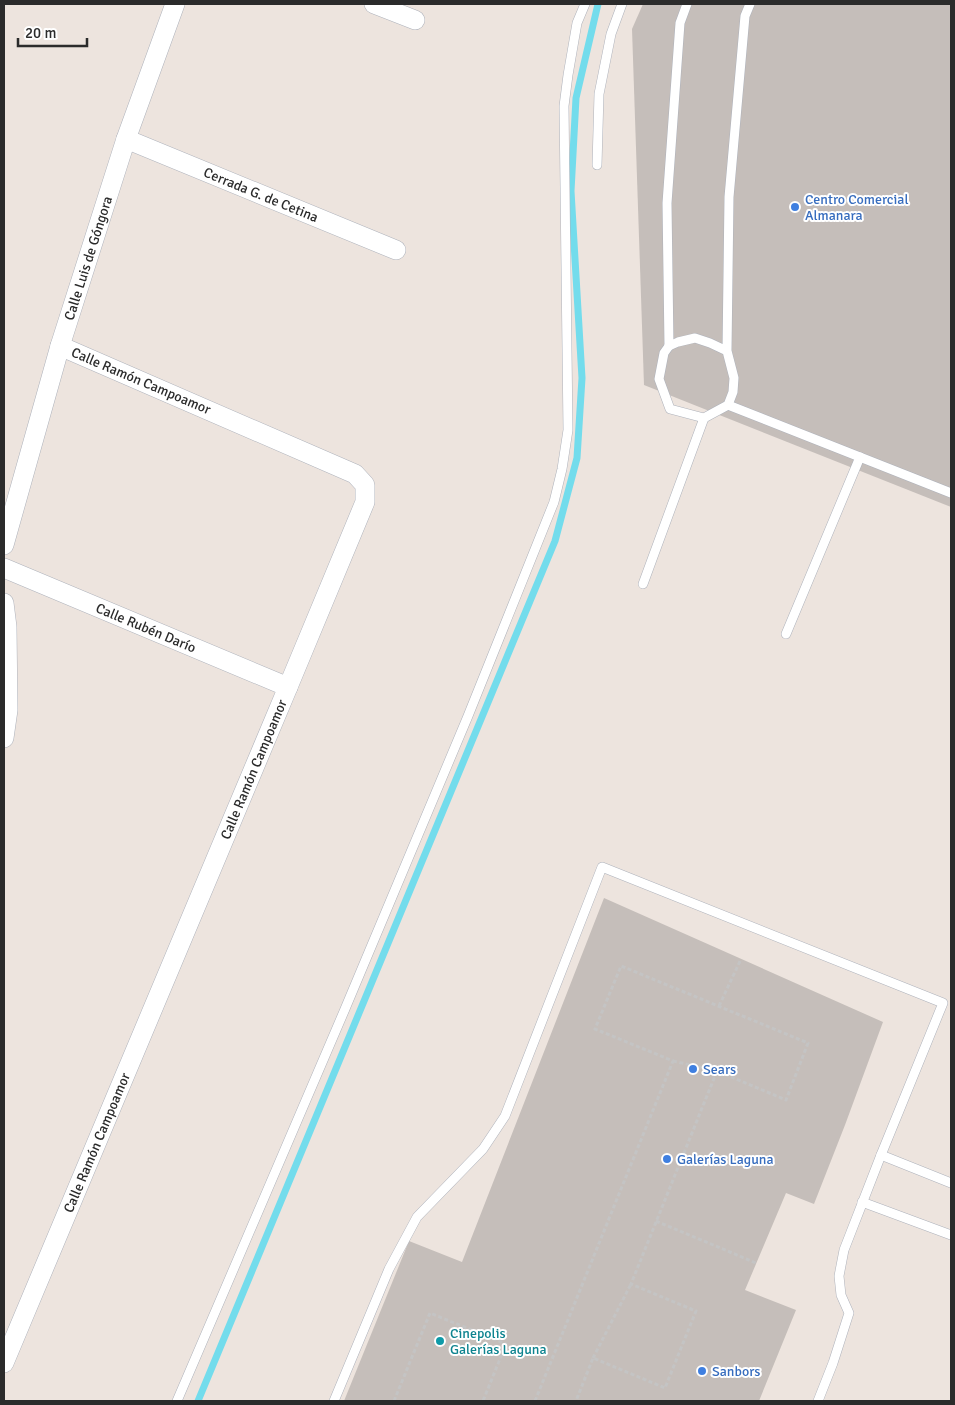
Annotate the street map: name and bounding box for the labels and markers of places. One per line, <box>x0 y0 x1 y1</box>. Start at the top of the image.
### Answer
place label: Centro Comercial Almanara <box>805 191 909 224</box>
marker: Centro Comercial Almanara <box>789 201 801 213</box>
place label: Sears <box>703 1061 736 1078</box>
marker: Sears <box>687 1063 699 1075</box>
place label: Galerías Laguna <box>677 1151 774 1168</box>
marker: Galerías Laguna <box>661 1153 673 1165</box>
place label: Cinepolis Galerías Laguna <box>450 1325 547 1358</box>
marker: Cinepolis Galerías Laguna <box>434 1335 446 1347</box>
place label: Sanbors <box>712 1363 760 1380</box>
marker: Sanbors <box>696 1365 708 1377</box>

